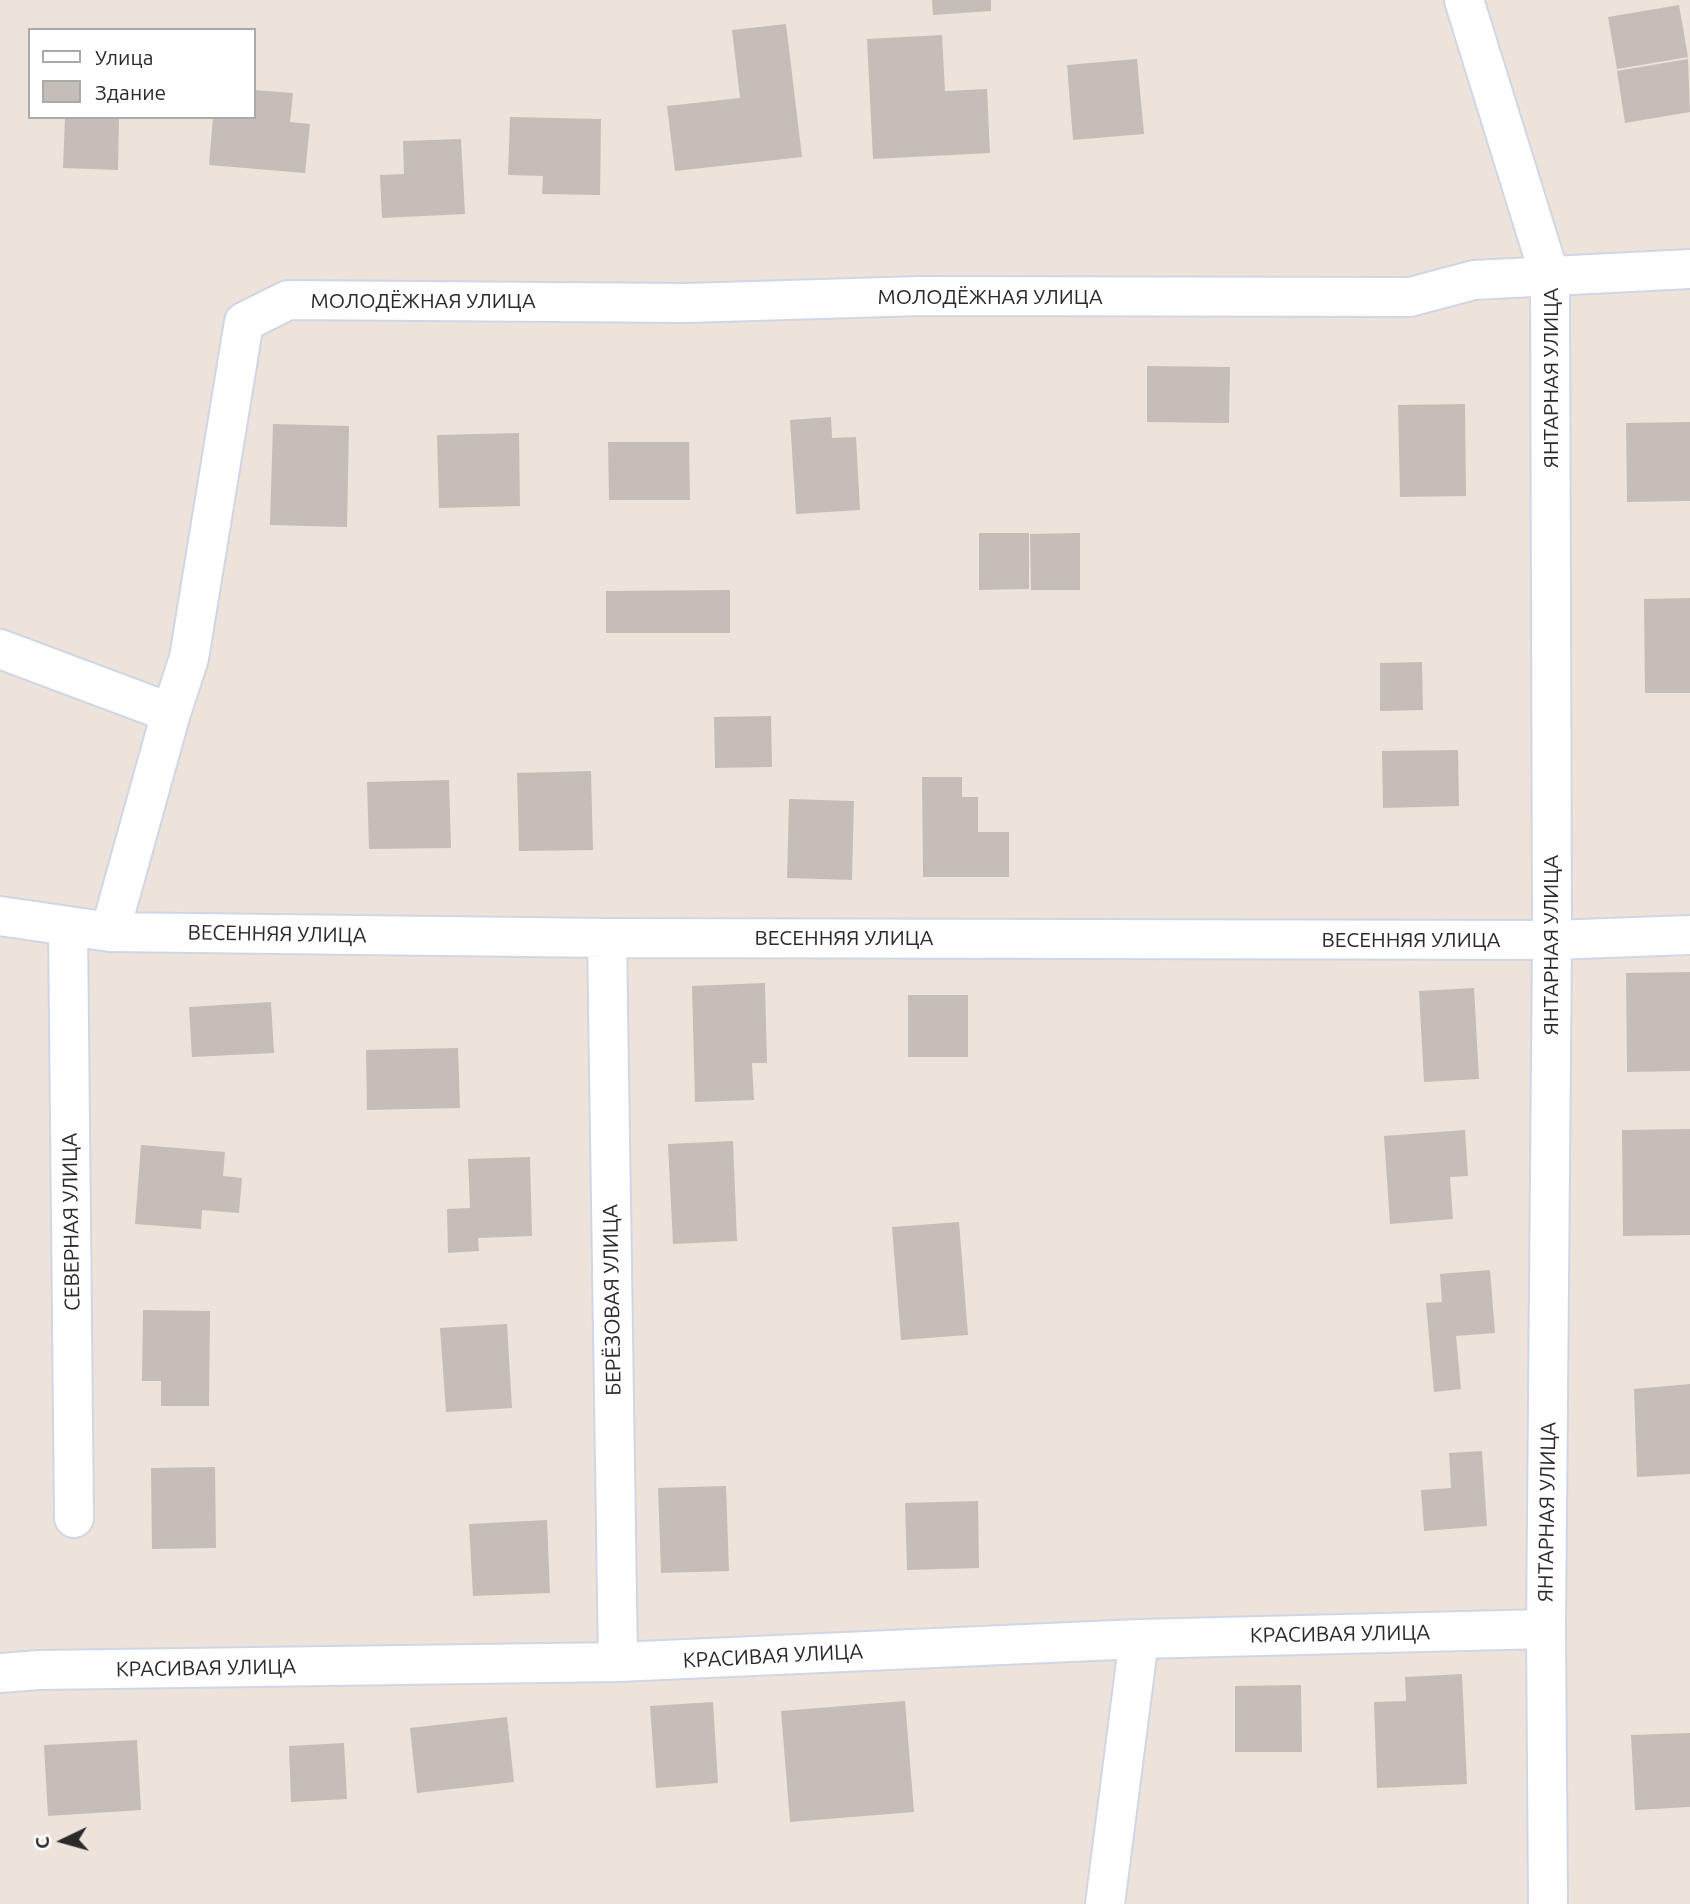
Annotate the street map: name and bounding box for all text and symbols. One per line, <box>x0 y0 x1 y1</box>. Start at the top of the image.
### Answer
legend <box>28 28 256 119</box>
text: Улица <box>95 45 153 69</box>
text: Здание <box>95 80 166 104</box>
street label: МОЛОДЁЖНАЯ УЛИЦА <box>877 284 1103 310</box>
street label: МОЛОДЁЖНАЯ УЛИЦА <box>310 288 536 314</box>
street label: ЯНТАРНАЯ УЛИЦА <box>1538 288 1564 468</box>
street label: ЯНТАРНАЯ УЛИЦА <box>1538 855 1564 1035</box>
street label: ВЕСЕННЯЯ УЛИЦА <box>187 920 367 948</box>
street label: ВЕСЕННЯЯ УЛИЦА <box>754 925 934 951</box>
street label: ВЕСЕННЯЯ УЛИЦА <box>1321 927 1501 953</box>
street label: СЕВЕРНАЯ УЛИЦА <box>57 1133 85 1311</box>
street label: БЕРЁЗОВАЯ УЛИЦА <box>598 1204 626 1396</box>
street label: ЯНТАРНАЯ УЛИЦА <box>1533 1422 1561 1602</box>
street label: КРАСИВАЯ УЛИЦА <box>1250 1620 1430 1648</box>
street label: КРАСИВАЯ УЛИЦА <box>682 1639 864 1673</box>
street label: КРАСИВАЯ УЛИЦА <box>116 1654 296 1682</box>
north arrow <box>28 1806 98 1876</box>
text: С <box>31 1836 54 1850</box>

